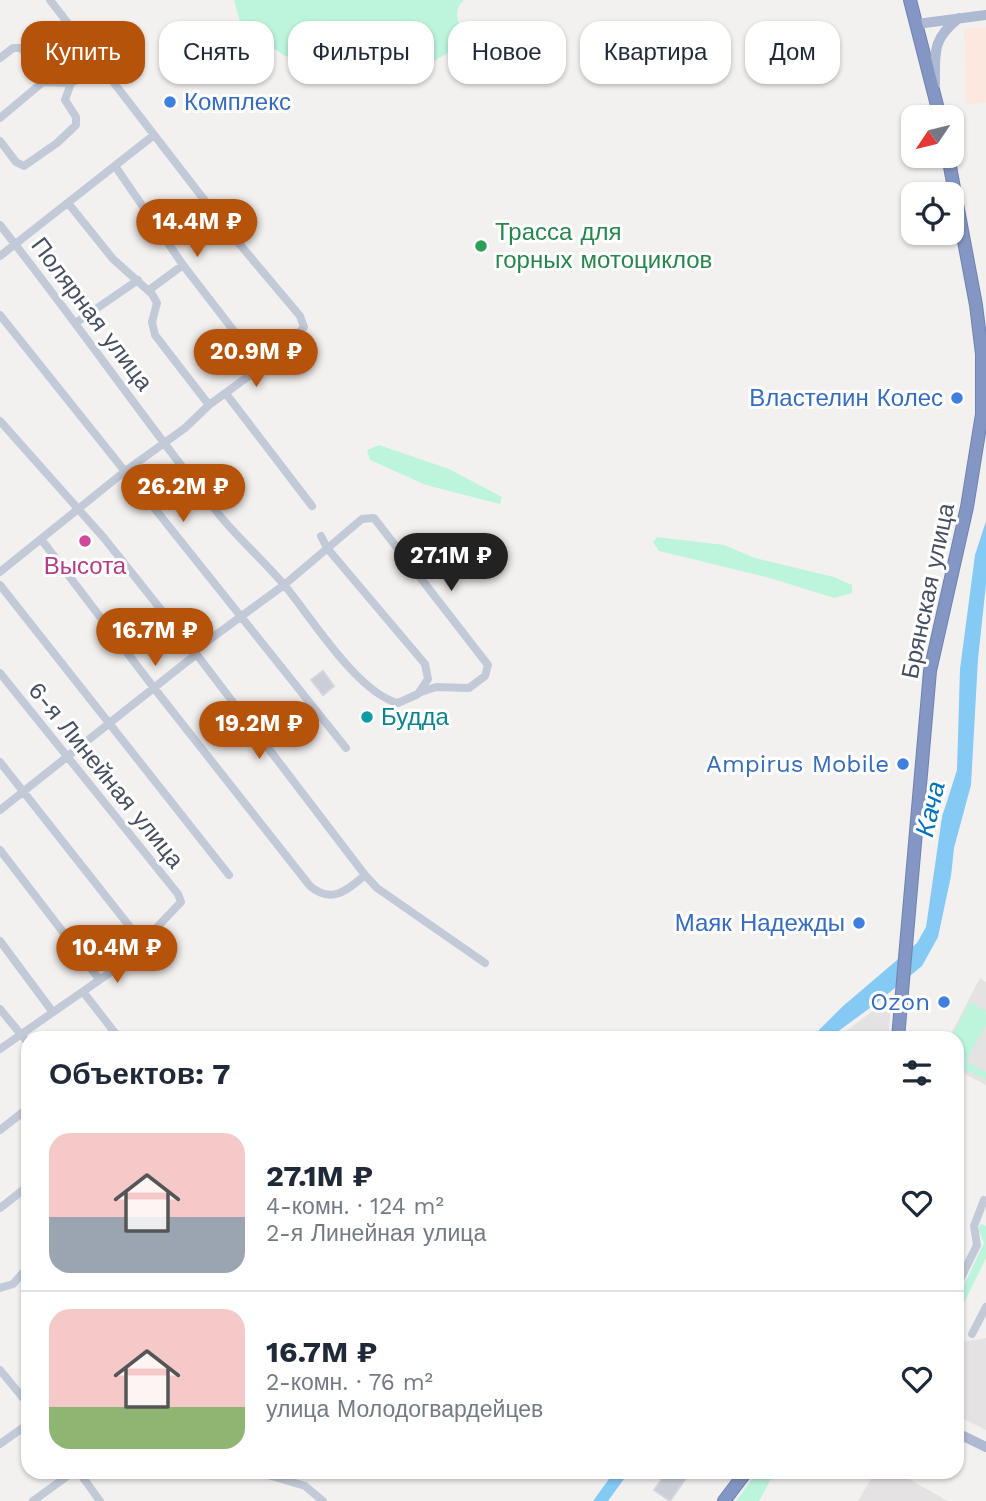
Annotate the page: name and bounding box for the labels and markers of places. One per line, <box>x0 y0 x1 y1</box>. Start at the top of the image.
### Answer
place label: Комплекс <box>184 88 291 116</box>
marker: Комплекс <box>162 94 178 110</box>
pin: 14.4M ₽ <box>132 200 262 259</box>
place label: Трасса для горных мотоциклов <box>495 218 712 274</box>
marker: Трасса для горных мотоциклов <box>473 238 489 254</box>
pin: 20.9M ₽ <box>191 330 321 389</box>
place label: Властелин Колес <box>749 384 943 412</box>
marker: Властелин Колес <box>949 390 965 406</box>
pin: 26.2M ₽ <box>118 464 248 524</box>
marker: Высота <box>77 533 93 549</box>
pin: 27.1M ₽ <box>386 534 516 593</box>
place label: Высота <box>44 552 127 580</box>
pin: 16.7M ₽ <box>90 608 220 668</box>
pin: 19.2M ₽ <box>194 702 324 761</box>
place label: Будда <box>381 703 449 731</box>
marker: Будда <box>359 709 375 725</box>
place label: Ampirus Mobile <box>706 750 889 778</box>
marker: Ampirus Mobile <box>895 756 911 772</box>
place label: Маяк Надежды <box>675 909 845 937</box>
marker: Маяк Надежды <box>851 915 867 931</box>
pin: 10.4M ₽ <box>52 926 182 985</box>
place label: Ozon <box>870 988 930 1016</box>
marker: Ozon <box>936 994 952 1010</box>

